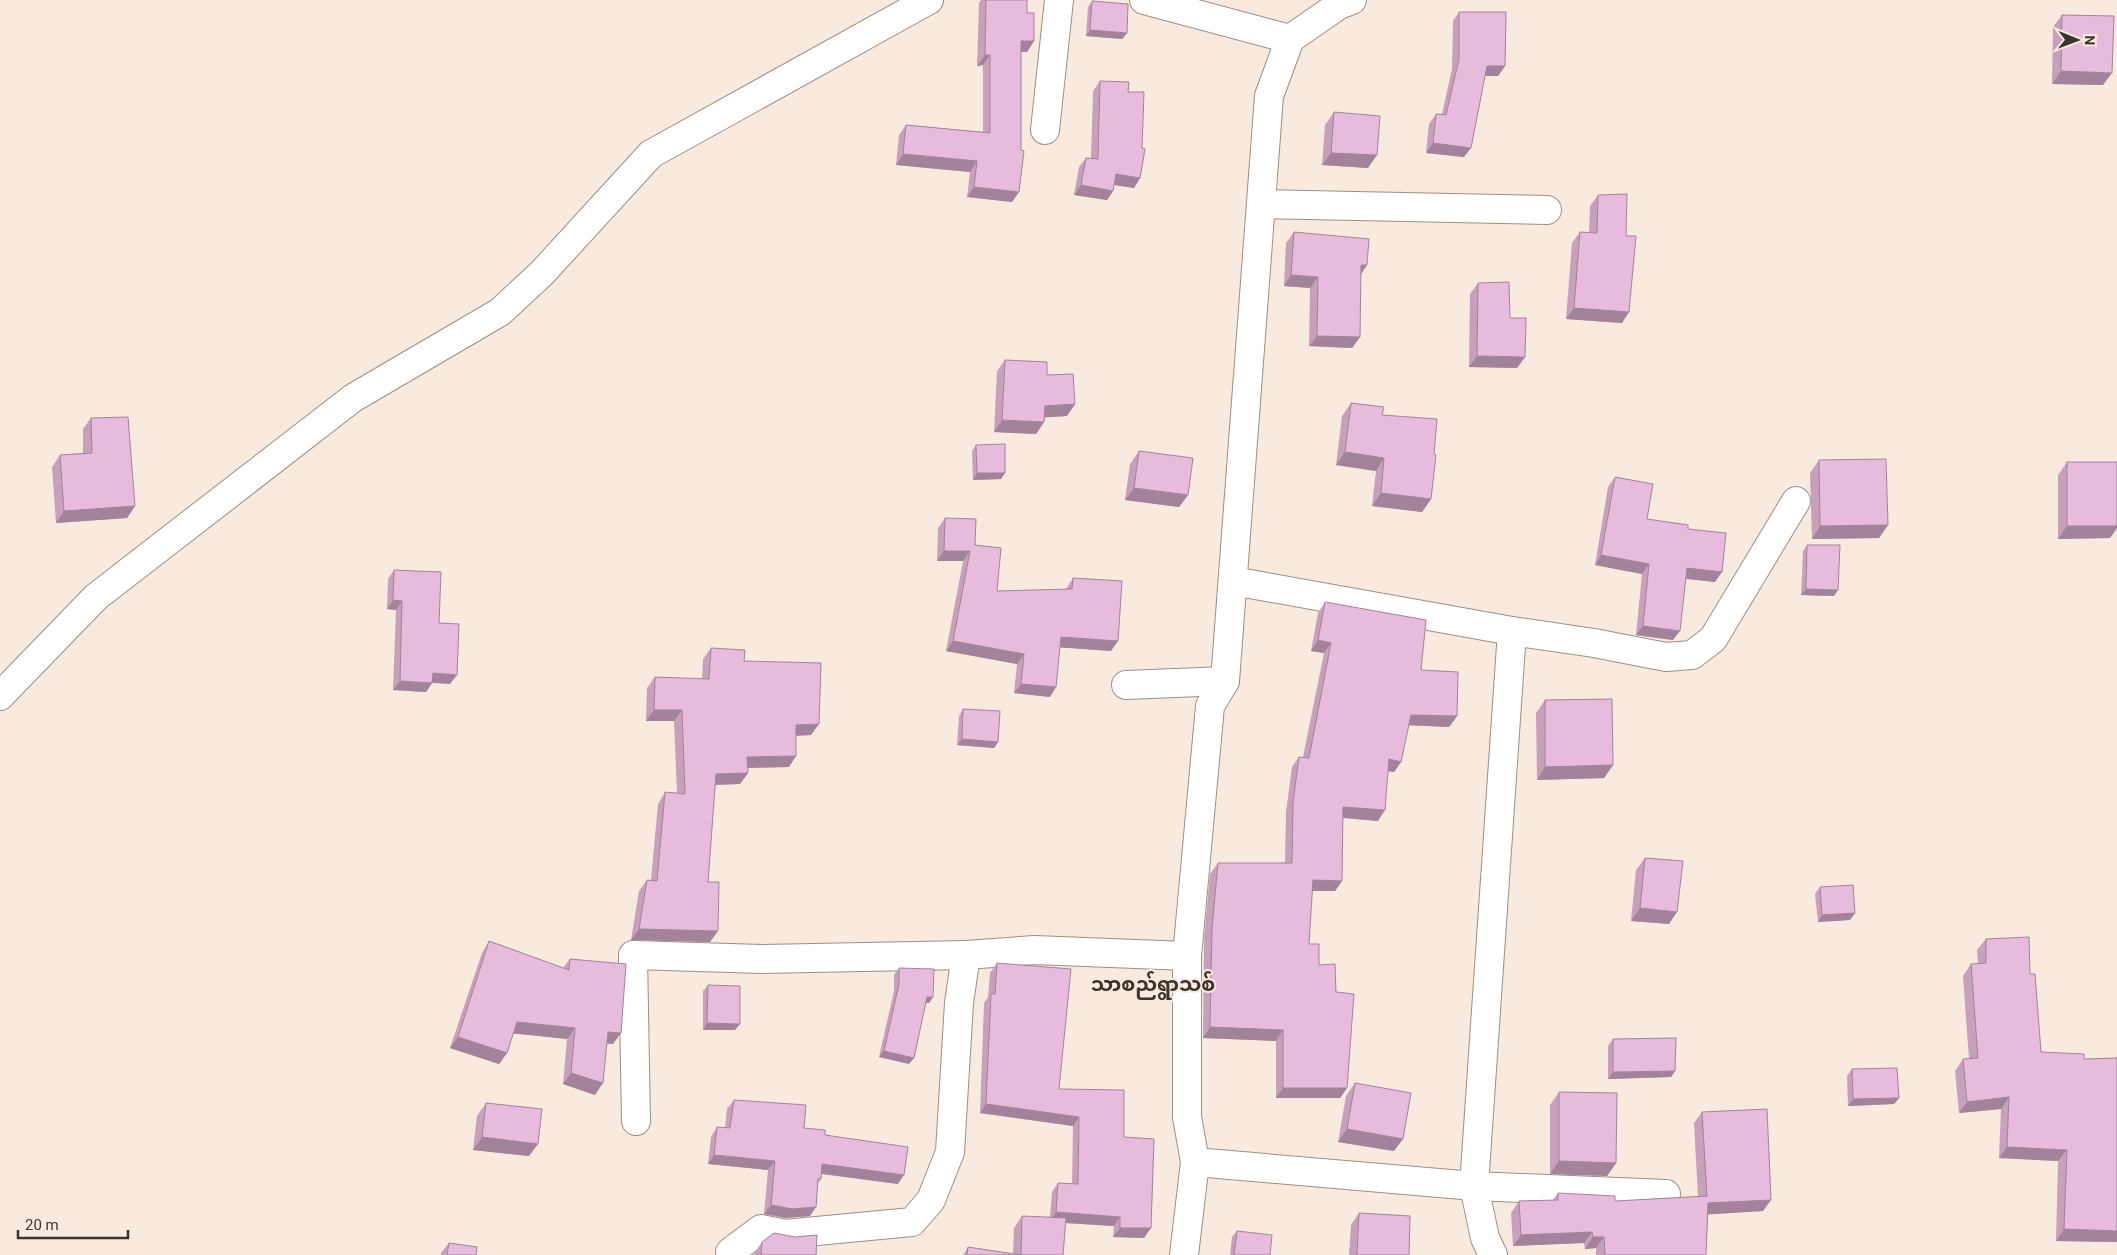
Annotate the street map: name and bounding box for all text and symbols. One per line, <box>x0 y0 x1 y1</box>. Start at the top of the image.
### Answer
north arrow <box>2052 15 2102 65</box>
text: N <box>2082 35 2098 45</box>
district label: သာစည်ရွာသစ် <box>1091 971 1215 1000</box>
scale bar <box>18 1208 128 1240</box>
text: 20 m <box>25 1216 59 1234</box>

